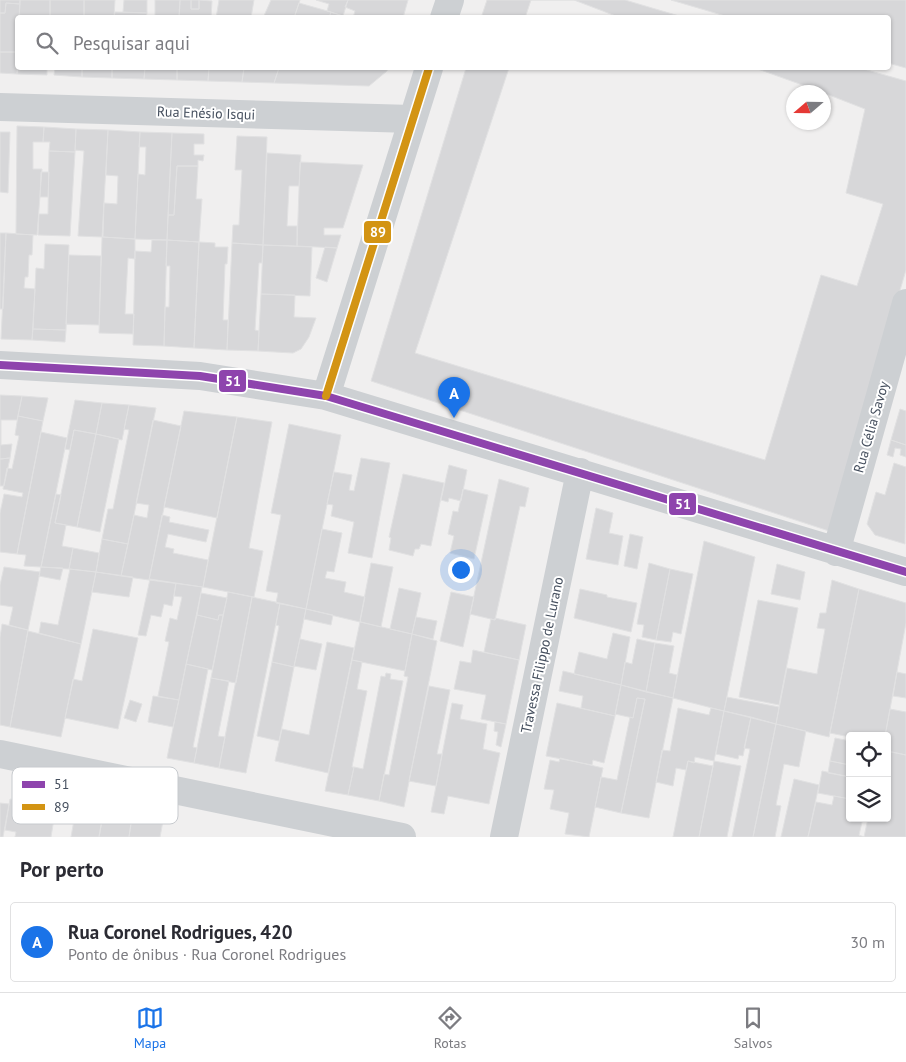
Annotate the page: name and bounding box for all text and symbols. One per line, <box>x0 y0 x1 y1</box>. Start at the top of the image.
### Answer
search box <box>15 15 891 70</box>
icon: search <box>33 29 61 57</box>
text: Pesquisar aqui <box>73 31 190 55</box>
north arrow <box>786 85 831 130</box>
street label: Rua Enésio Isqui <box>157 102 255 124</box>
line badge: 89 <box>363 220 392 244</box>
text: 89 <box>370 223 386 241</box>
line badge: 51 <box>218 369 247 393</box>
text: 51 <box>225 372 241 390</box>
pin: A <box>438 377 470 418</box>
street label: Rua Célia Savoy <box>849 379 893 475</box>
line badge: 51 <box>668 492 697 516</box>
text: 51 <box>675 495 691 513</box>
your location <box>448 557 474 583</box>
street label: Travessa Filippo de Lurano <box>517 575 567 735</box>
map controls <box>846 732 891 822</box>
button: locate <box>846 732 891 777</box>
legend <box>12 767 178 824</box>
text: 51 <box>54 775 69 793</box>
button: layers <box>846 777 891 822</box>
text: 89 <box>54 798 69 816</box>
text: Por perto <box>20 856 104 883</box>
text: Rua Coronel Rodrigues, 420 <box>68 920 293 944</box>
text: A <box>32 932 42 952</box>
text: 30 m <box>850 932 885 952</box>
text: Ponto de ônibus · Rua Coronel Rodrigues <box>68 944 346 964</box>
tab: Mapa <box>134 1004 166 1052</box>
tab: Rotas <box>434 1004 466 1052</box>
tab: Salvos <box>734 1004 772 1052</box>

